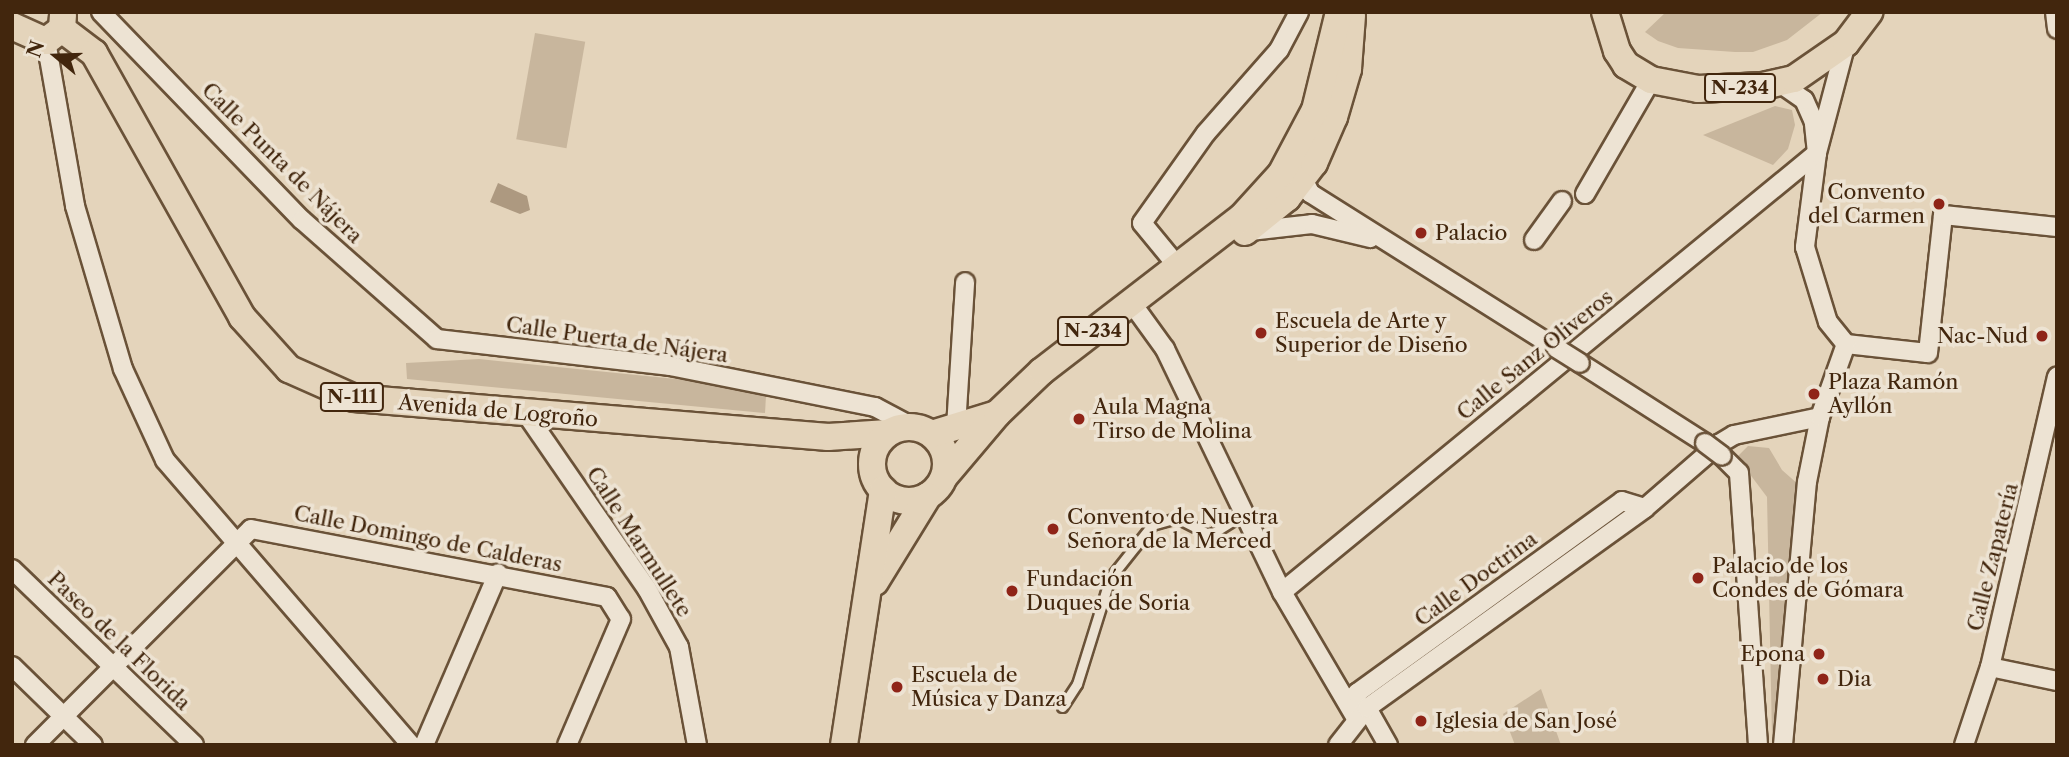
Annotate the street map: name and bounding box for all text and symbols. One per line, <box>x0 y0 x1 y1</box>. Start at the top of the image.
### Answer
north arrow <box>21 21 91 91</box>
text: N <box>22 37 49 61</box>
road number: N-234 <box>1703 72 1777 104</box>
street label: Calle Punta de Nájera <box>196 77 368 249</box>
place label: Convento del Carmen <box>1808 179 1925 229</box>
marker: Convento del Carmen <box>1931 196 1947 212</box>
place label: Palacio <box>1435 220 1507 246</box>
marker: Palacio <box>1413 225 1429 241</box>
street label: Calle Sanz Oliveros <box>1452 284 1618 426</box>
place label: Escuela de Arte y Superior de Diseño <box>1275 308 1468 358</box>
street label: Calle Puerta de Nájera <box>504 312 730 368</box>
road number: N-234 <box>1056 316 1130 346</box>
place label: Nac-Nud <box>1937 323 2028 349</box>
marker: Escuela de Arte y Superior de Diseño <box>1253 325 1269 341</box>
marker: Nac-Nud <box>2034 328 2050 344</box>
place label: Plaza Ramón Ayllón <box>1828 369 1959 419</box>
road number: N-111 <box>319 382 385 412</box>
marker: Plaza Ramón Ayllón <box>1806 386 1822 402</box>
street label: Avenida de Logroño <box>397 390 599 432</box>
place label: Aula Magna Tirso de Molina <box>1093 394 1252 444</box>
marker: Aula Magna Tirso de Molina <box>1071 411 1087 427</box>
street label: Calle Marmullete <box>581 462 697 622</box>
street label: Calle Zapatería <box>1962 480 2024 634</box>
street label: Calle Domingo de Calderas <box>292 501 564 577</box>
place label: Convento de Nuestra Señora de la Merced <box>1067 504 1278 554</box>
marker: Convento de Nuestra Señora de la Merced <box>1045 521 1061 537</box>
street label: Calle Doctrina <box>1410 526 1542 632</box>
place label: Palacio de los Condes de Gómara <box>1712 553 1904 603</box>
street label: Paseo de la Florida <box>42 566 196 716</box>
place label: Fundación Duques de Soria <box>1026 566 1190 616</box>
marker: Palacio de los Condes de Gómara <box>1690 570 1706 586</box>
marker: Fundación Duques de Soria <box>1004 583 1020 599</box>
place label: Epona <box>1740 641 1805 667</box>
marker: Epona <box>1811 646 1827 662</box>
place label: Escuela de Música y Danza <box>911 662 1068 712</box>
place label: Dia <box>1837 666 1871 692</box>
marker: Dia <box>1815 671 1831 687</box>
marker: Escuela de Música y Danza <box>889 679 905 695</box>
place label: Iglesia de San José <box>1435 708 1617 734</box>
marker: Iglesia de San José <box>1413 713 1429 729</box>

